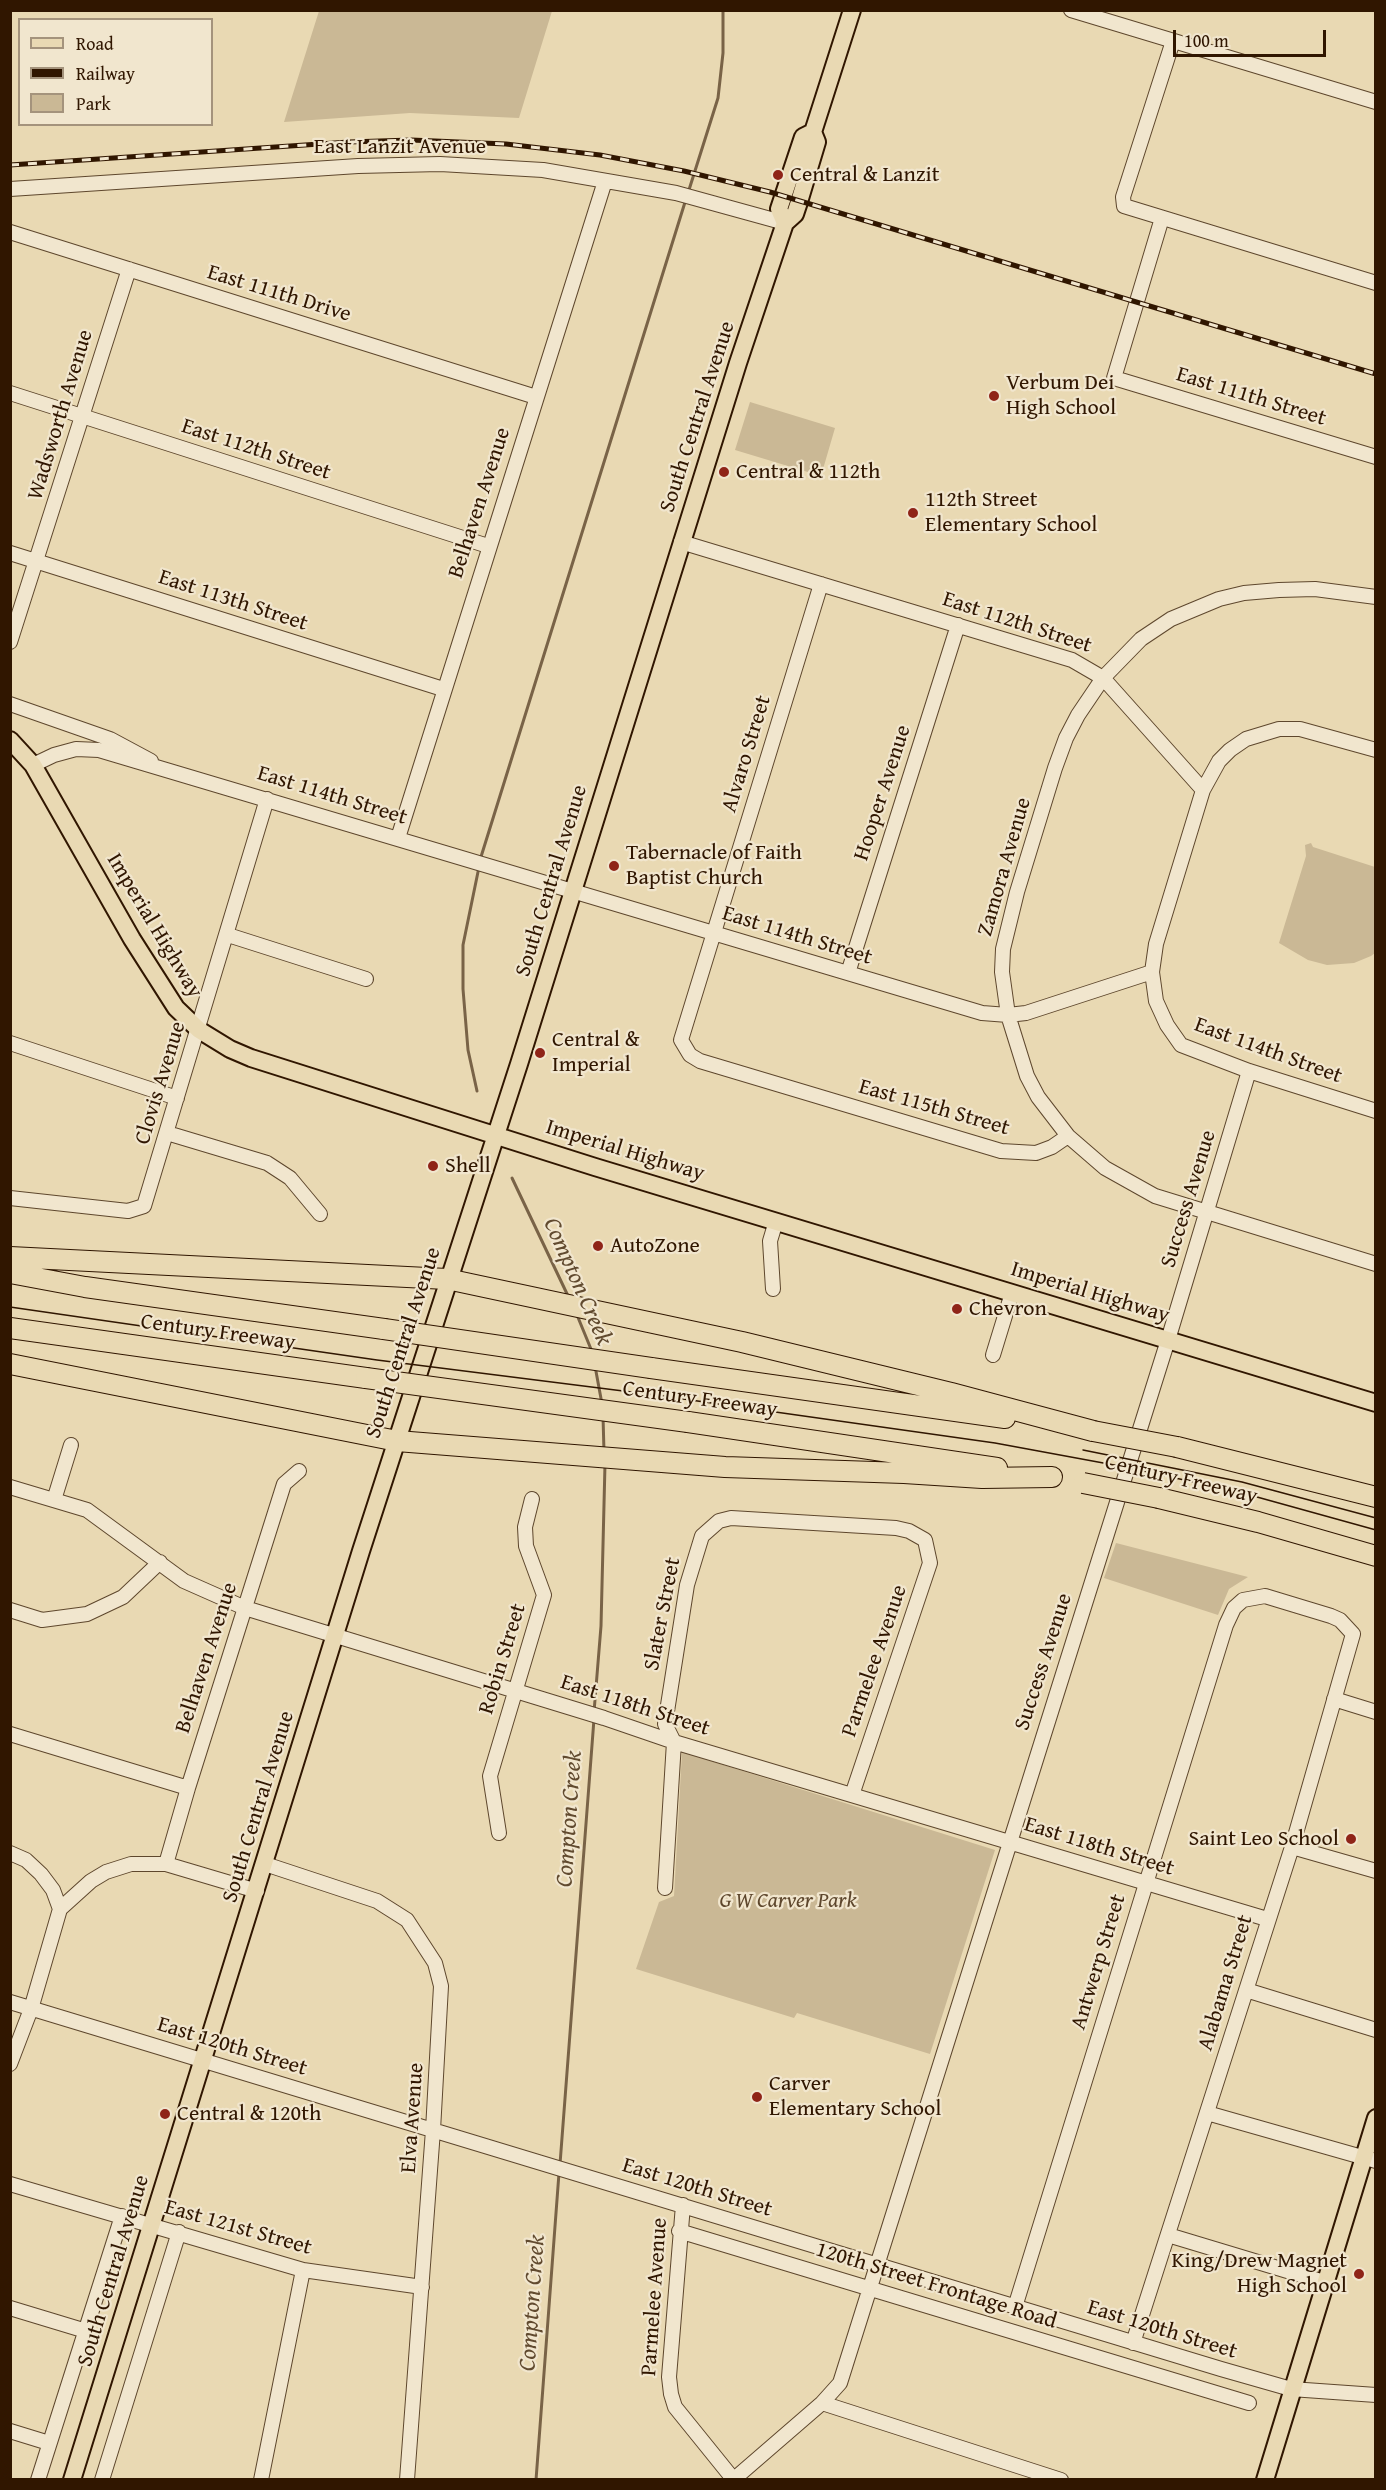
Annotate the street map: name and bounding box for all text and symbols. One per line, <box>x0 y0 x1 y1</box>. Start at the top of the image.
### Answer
legend <box>18 18 213 126</box>
scale bar <box>1176 18 1329 56</box>
text: 100 m <box>1184 27 1229 54</box>
text: Road <box>76 30 114 57</box>
text: Railway <box>76 60 135 87</box>
text: Park <box>76 90 111 117</box>
street label: East Lanzit Avenue <box>314 134 486 160</box>
place label: Central & Lanzit <box>790 162 939 188</box>
marker: Central & Lanzit <box>771 168 785 182</box>
street label: East 111th Drive <box>204 260 354 328</box>
street label: South Central Avenue <box>655 318 741 516</box>
street label: Wadsworth Avenue <box>23 327 99 503</box>
street label: East 111th Street <box>1173 362 1329 432</box>
place label: Verbum Dei High School <box>1006 370 1116 422</box>
marker: Verbum Dei High School <box>987 389 1001 403</box>
street label: East 112th Street <box>178 413 334 487</box>
street label: Belhaven Avenue <box>443 424 517 582</box>
place label: Central & 112th <box>736 459 880 485</box>
marker: Central & 112th <box>717 465 731 479</box>
place label: 112th Street Elementary School <box>925 487 1097 538</box>
marker: 112th Street Elementary School <box>906 506 920 520</box>
street label: East 113th Street <box>155 564 311 638</box>
street label: East 112th Street <box>939 586 1095 660</box>
street label: Alvaro Street <box>717 692 777 816</box>
street label: Hooper Avenue <box>849 722 917 864</box>
street label: East 114th Street <box>254 761 410 831</box>
street label: South Central Avenue <box>510 782 594 980</box>
street label: Zamora Avenue <box>973 795 1037 939</box>
place label: Tabernacle of Faith Baptist Church <box>626 840 802 891</box>
street label: Imperial Highway <box>100 849 208 1003</box>
marker: Tabernacle of Faith Baptist Church <box>607 859 621 873</box>
street label: East 114th Street <box>719 901 875 971</box>
street label: East 114th Street <box>1191 1012 1345 1090</box>
street label: Clovis Avenue <box>130 1018 192 1148</box>
place label: Central & Imperial <box>552 1027 640 1078</box>
marker: Central & Imperial <box>533 1046 547 1060</box>
street label: East 115th Street <box>856 1074 1012 1142</box>
street label: Imperial Highway <box>543 1114 707 1188</box>
street label: Success Avenue <box>1156 1127 1222 1271</box>
place label: Shell <box>445 1153 491 1179</box>
marker: Shell <box>426 1159 440 1173</box>
water label: Compton Creek <box>536 1214 618 1350</box>
place label: AutoZone <box>610 1233 700 1259</box>
marker: AutoZone <box>591 1239 605 1253</box>
street label: South Central Avenue <box>361 1244 447 1442</box>
street label: Imperial Highway <box>1008 1256 1172 1330</box>
place label: Chevron <box>969 1296 1047 1322</box>
marker: Chevron <box>950 1302 964 1316</box>
street label: Century Freeway <box>139 1309 297 1357</box>
street label: Century Freeway <box>621 1376 779 1424</box>
street label: Century Freeway <box>1102 1450 1260 1510</box>
street label: Slater Street <box>639 1555 687 1673</box>
street label: Belhaven Avenue <box>170 1579 244 1737</box>
street label: Parmelee Avenue <box>837 1582 913 1740</box>
street label: Success Avenue <box>1009 1590 1079 1734</box>
street label: Robin Street <box>474 1600 532 1718</box>
street label: East 118th Street <box>557 1669 713 1743</box>
street label: South Central Avenue <box>217 1708 301 1906</box>
water label: Compton Creek <box>551 1750 589 1888</box>
street label: East 118th Street <box>1021 1812 1177 1882</box>
place label: Saint Leo School <box>1188 1826 1339 1852</box>
marker: Saint Leo School <box>1344 1832 1358 1846</box>
park label: G W Carver Park <box>719 1888 857 1914</box>
street label: Antwerp Street <box>1066 1891 1132 2033</box>
street label: Alabama Street <box>1193 1912 1259 2054</box>
street label: East 120th Street <box>154 2012 310 2082</box>
street label: Elva Avenue <box>396 2062 430 2174</box>
place label: Carver Elementary School <box>769 2071 941 2122</box>
marker: Carver Elementary School <box>750 2090 764 2104</box>
place label: Central & 120th <box>177 2101 321 2127</box>
marker: Central & 120th <box>158 2107 172 2121</box>
street label: East 120th Street <box>619 2153 775 2223</box>
street label: South Central Avenue <box>72 2172 156 2370</box>
street label: East 121st Street <box>161 2194 315 2262</box>
street label: Parmelee Avenue <box>636 2217 674 2377</box>
water label: Compton Creek <box>514 2234 552 2372</box>
street label: 120th Street Frontage Road <box>812 2237 1060 2335</box>
place label: King/Drew Magnet High School <box>1171 2248 1347 2300</box>
marker: King/Drew Magnet High School <box>1352 2267 1366 2281</box>
street label: East 120th Street <box>1084 2295 1240 2365</box>

